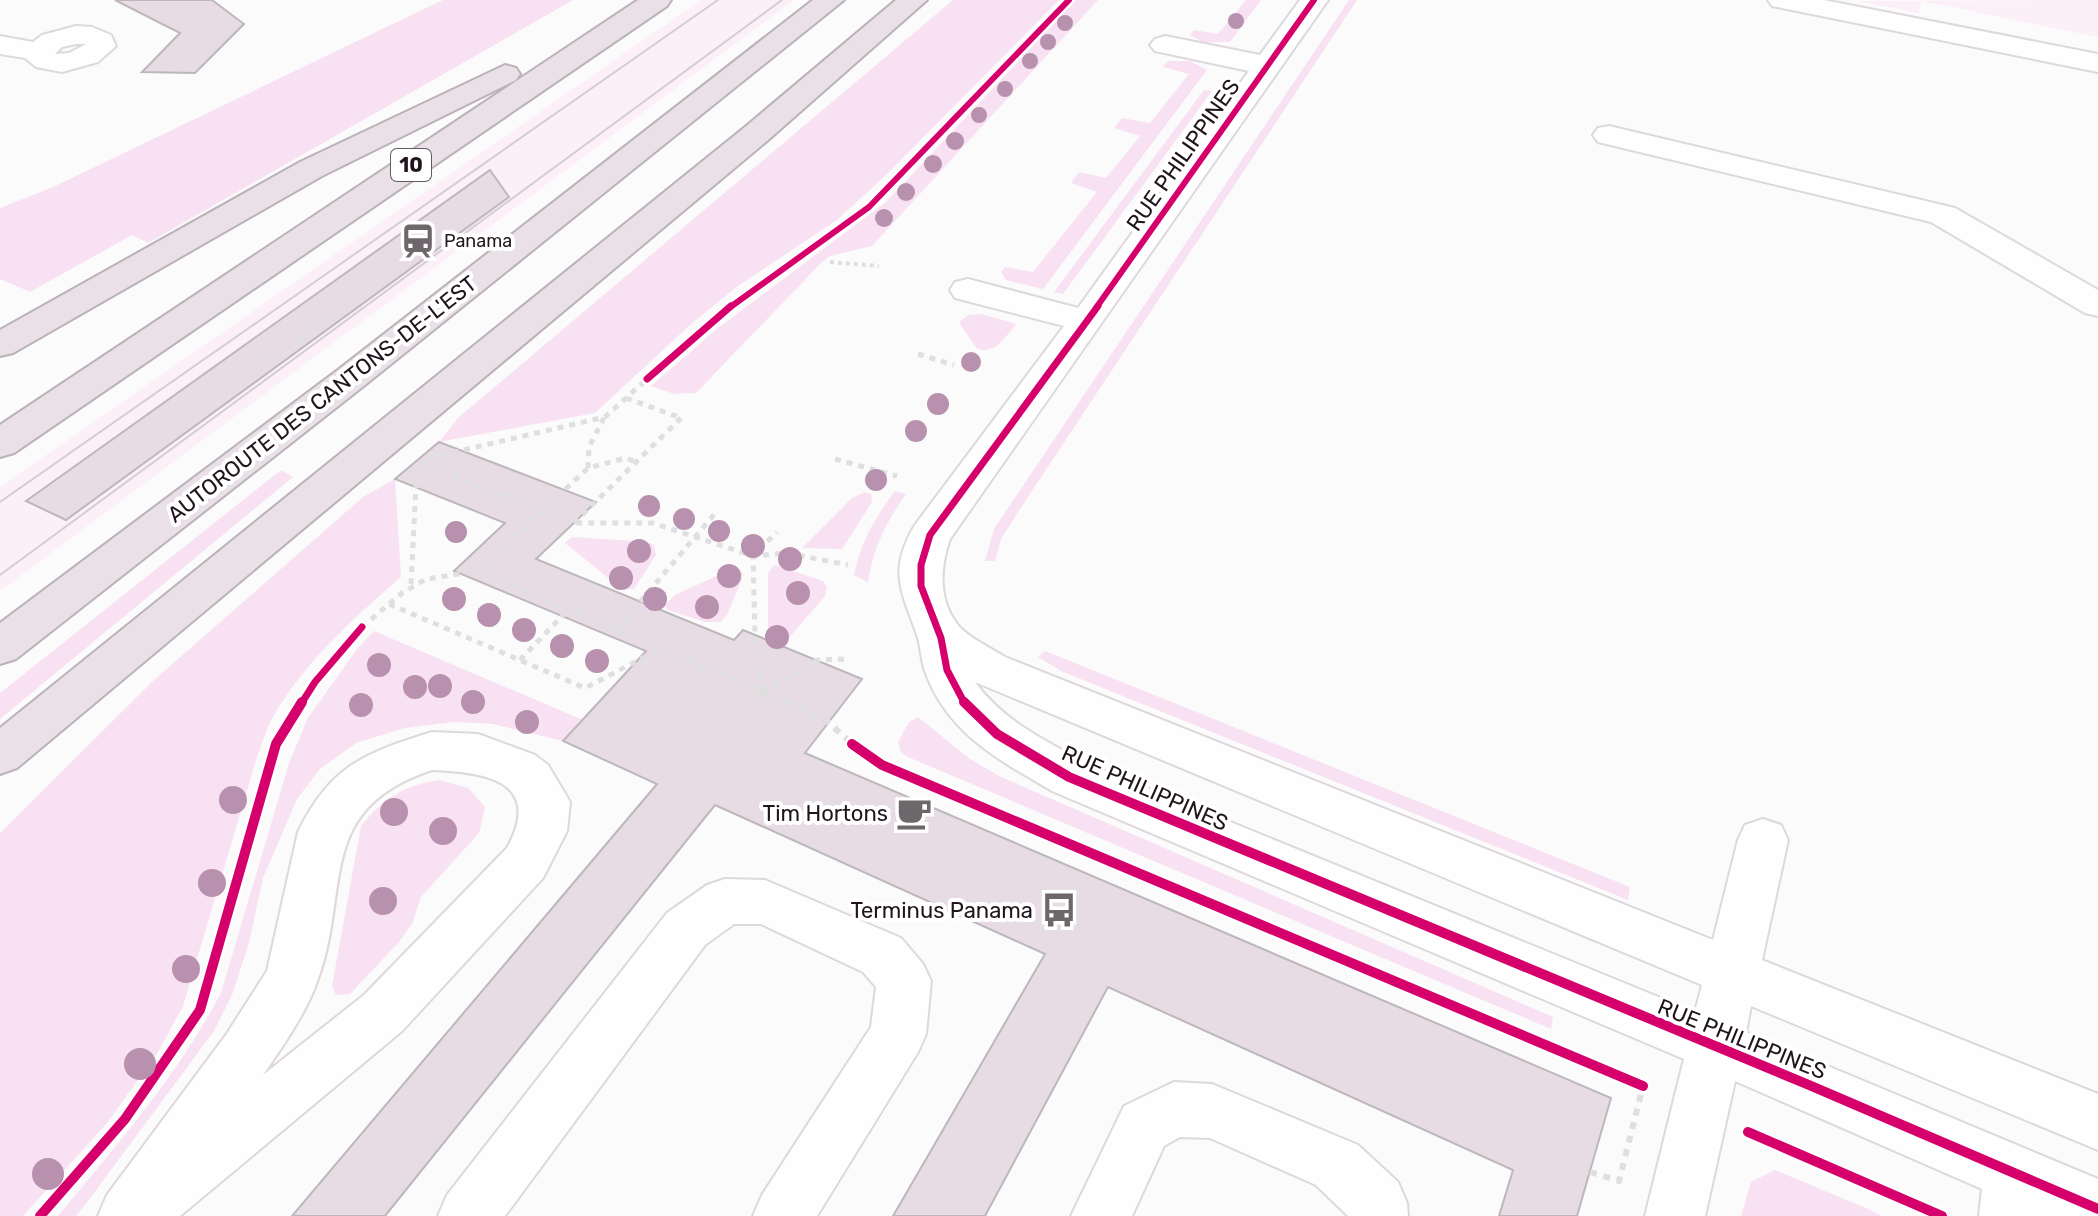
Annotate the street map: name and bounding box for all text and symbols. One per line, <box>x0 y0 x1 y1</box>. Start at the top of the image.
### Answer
street label: RUE PHILIPPINES <box>1121 74 1245 236</box>
road number: 10 <box>391 149 431 181</box>
station icon: Panama <box>399 222 437 260</box>
place label: Panama <box>444 230 512 252</box>
street label: AUTOROUTE DES CANTONS-DE-L'EST <box>162 270 482 528</box>
street label: RUE PHILIPPINES <box>1058 739 1232 837</box>
cafe icon: Tim Hortons <box>895 794 933 832</box>
place label: Tim Hortons <box>763 800 888 827</box>
bus stop icon: Terminus Panama <box>1040 891 1078 929</box>
place label: Terminus Panama <box>850 897 1033 924</box>
street label: RUE PHILIPPINES <box>1654 993 1830 1085</box>

